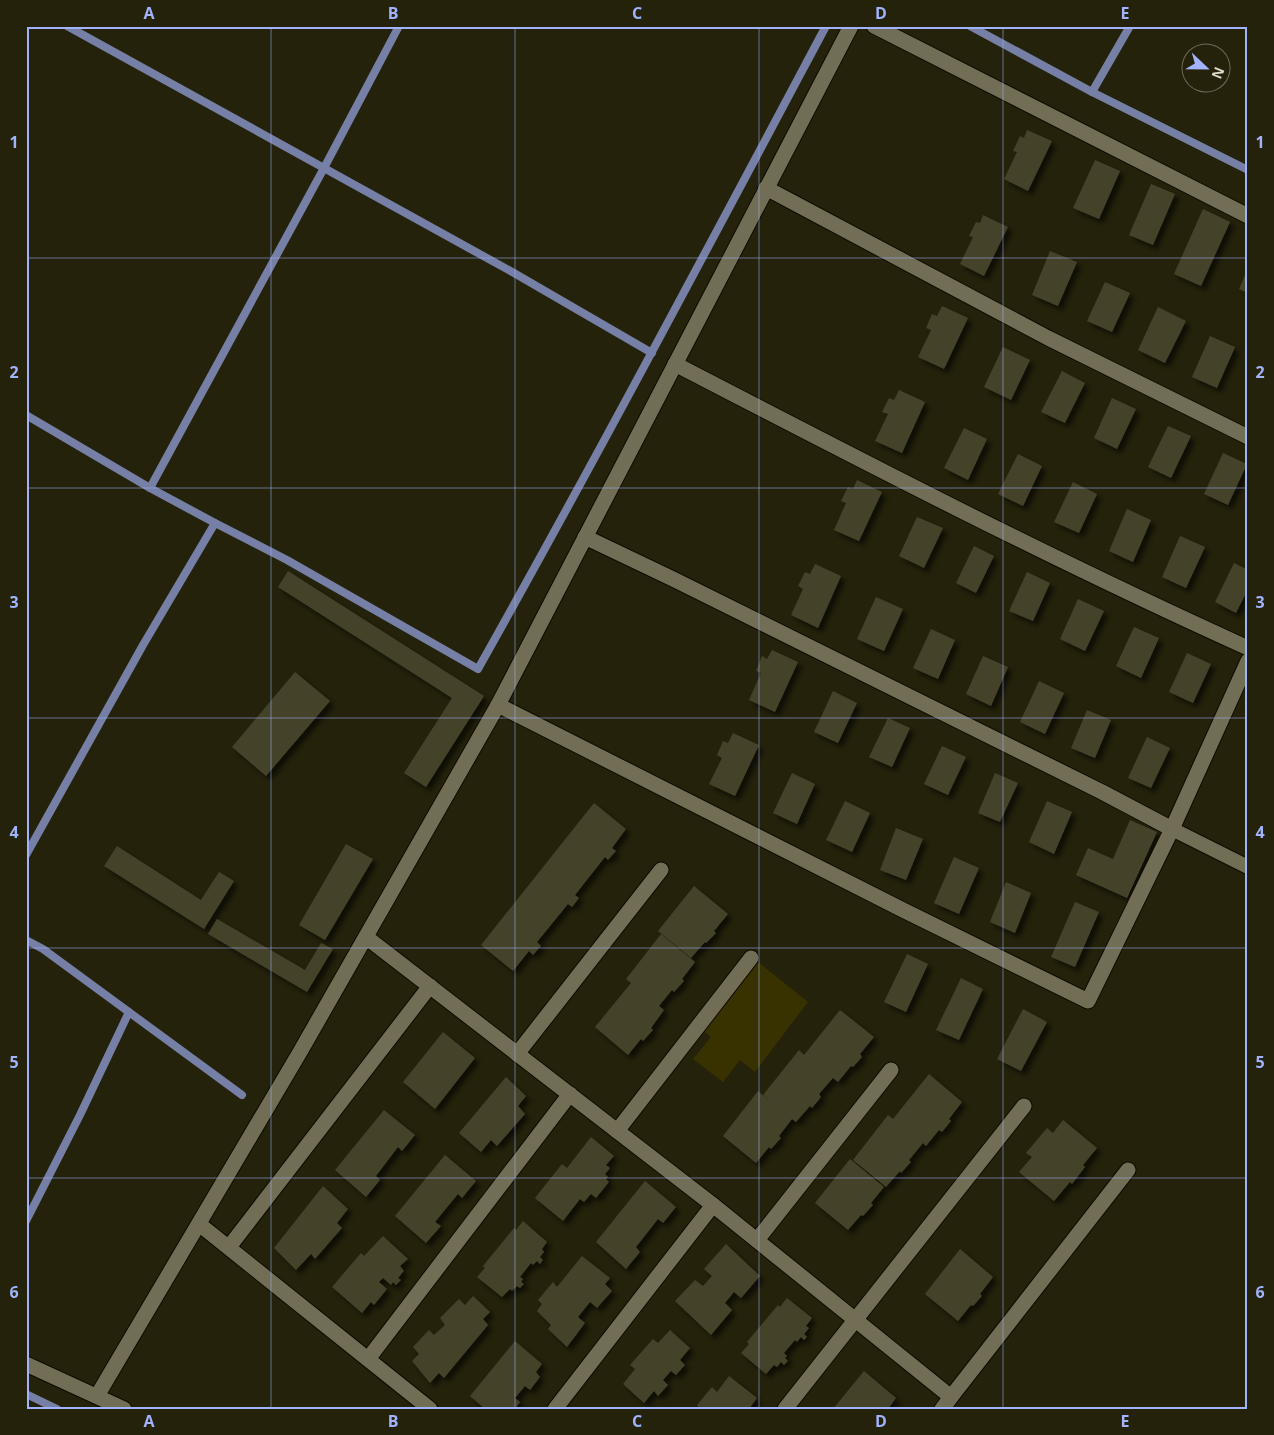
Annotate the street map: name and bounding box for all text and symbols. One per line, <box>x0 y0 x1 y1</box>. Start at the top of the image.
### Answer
text: A <box>143 2 155 24</box>
text: B <box>388 2 398 24</box>
text: C <box>632 2 642 24</box>
text: D <box>875 2 887 24</box>
text: E <box>1121 2 1130 24</box>
north arrow <box>1182 42 1232 92</box>
text: N <box>1208 64 1229 82</box>
text: 1 <box>9 131 19 153</box>
text: 1 <box>1255 131 1265 153</box>
text: 2 <box>9 361 19 383</box>
text: 2 <box>1255 361 1265 383</box>
text: 3 <box>9 591 19 613</box>
text: 3 <box>1255 591 1265 613</box>
text: 4 <box>9 821 19 843</box>
text: 4 <box>1255 821 1265 843</box>
text: 5 <box>9 1051 19 1073</box>
text: 5 <box>1255 1051 1265 1073</box>
text: 6 <box>9 1281 19 1303</box>
text: 6 <box>1255 1281 1265 1303</box>
text: A <box>143 1410 155 1432</box>
text: B <box>388 1410 398 1432</box>
text: C <box>632 1410 642 1432</box>
text: D <box>875 1410 887 1432</box>
text: E <box>1121 1410 1130 1432</box>

